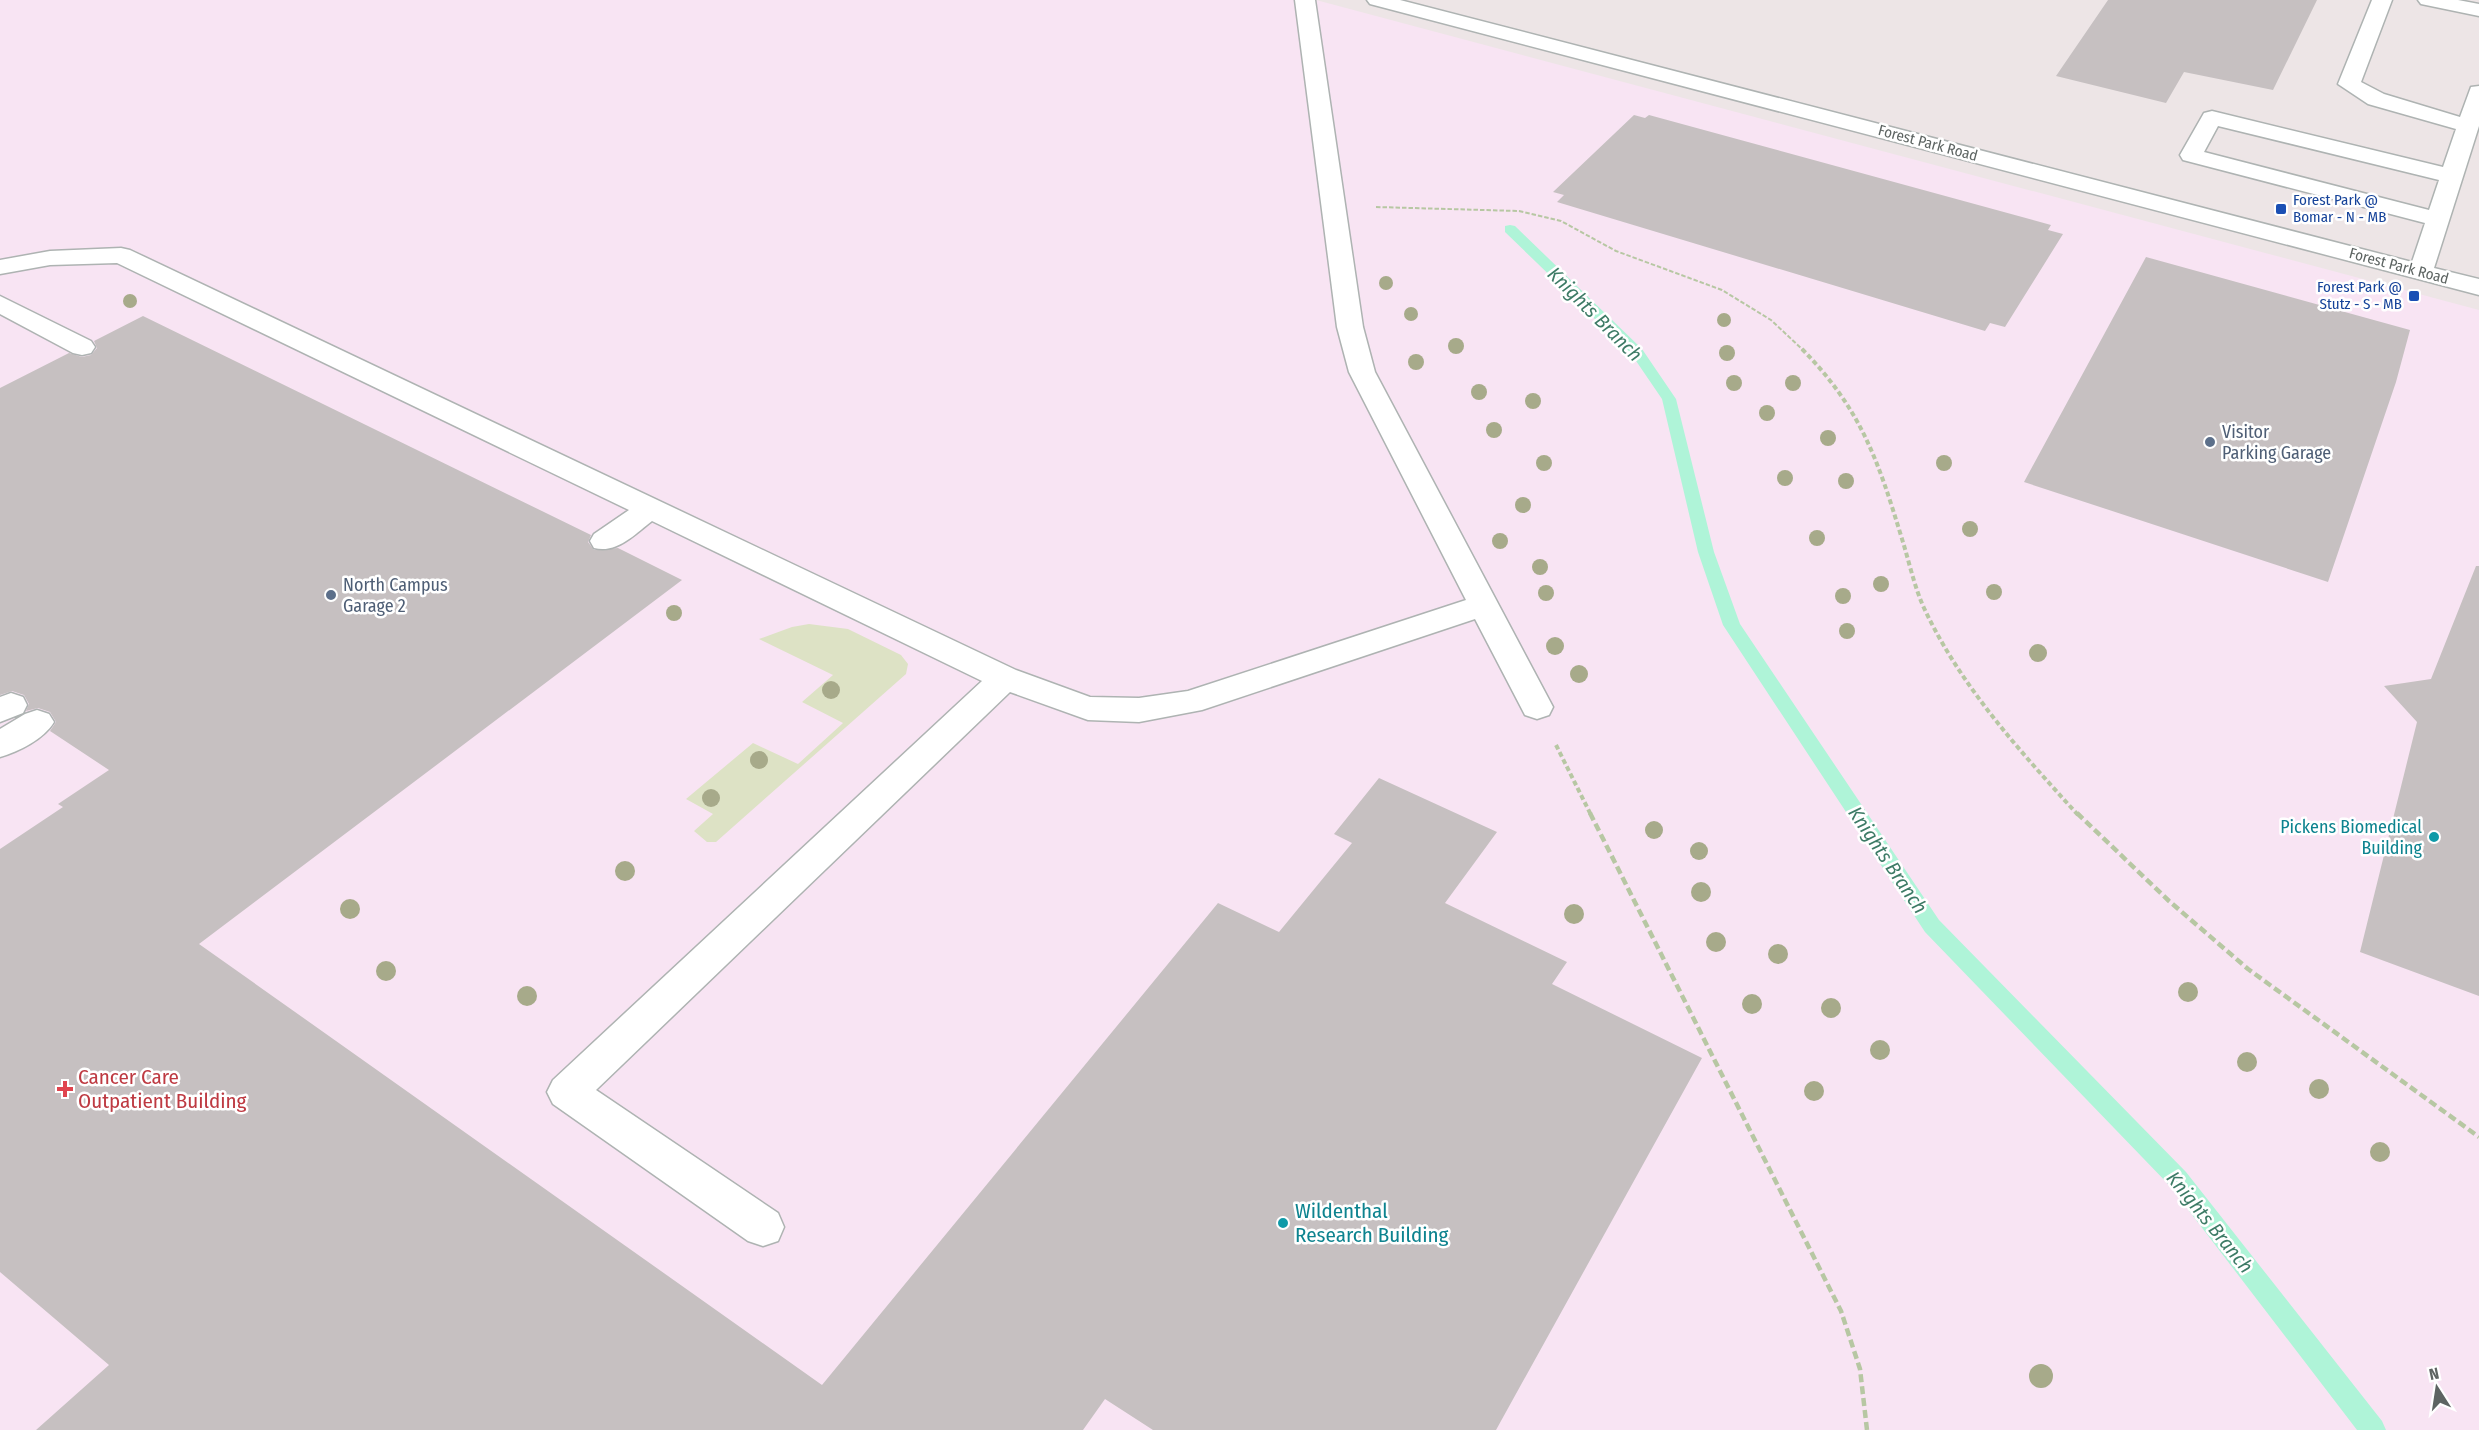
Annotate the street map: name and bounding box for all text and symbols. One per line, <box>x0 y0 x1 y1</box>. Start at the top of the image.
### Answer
street label: Forest Park Road <box>1876 121 1980 165</box>
place label: Forest Park @ Bomar - N - MB <box>2293 191 2386 226</box>
marker: Forest Park @ Bomar - N - MB <box>2274 202 2288 216</box>
street label: Forest Park Road <box>2347 244 2451 288</box>
water label: Knights Branch <box>1543 262 1647 366</box>
place label: Forest Park @ Stutz - S - MB <box>2317 278 2402 313</box>
marker: Forest Park @ Stutz - S - MB <box>2407 289 2421 303</box>
place label: Visitor Parking Garage <box>2222 421 2331 464</box>
marker: Visitor Parking Garage <box>2203 435 2217 449</box>
place label: North Campus Garage 2 <box>343 574 448 617</box>
marker: North Campus Garage 2 <box>324 588 338 602</box>
water label: Knights Branch <box>1843 802 1933 918</box>
place label: Pickens Biomedical Building <box>2280 816 2423 859</box>
marker: Pickens Biomedical Building <box>2427 830 2441 844</box>
place label: Cancer Care Outpatient Building <box>78 1064 247 1114</box>
marker: Cancer Care Outpatient Building <box>56 1080 74 1098</box>
water label: Knights Branch <box>2162 1166 2258 1278</box>
place label: Wildenthal Research Building <box>1295 1198 1448 1248</box>
marker: Wildenthal Research Building <box>1276 1216 1290 1230</box>
north arrow <box>2407 1358 2467 1418</box>
text: N <box>2427 1364 2441 1384</box>

